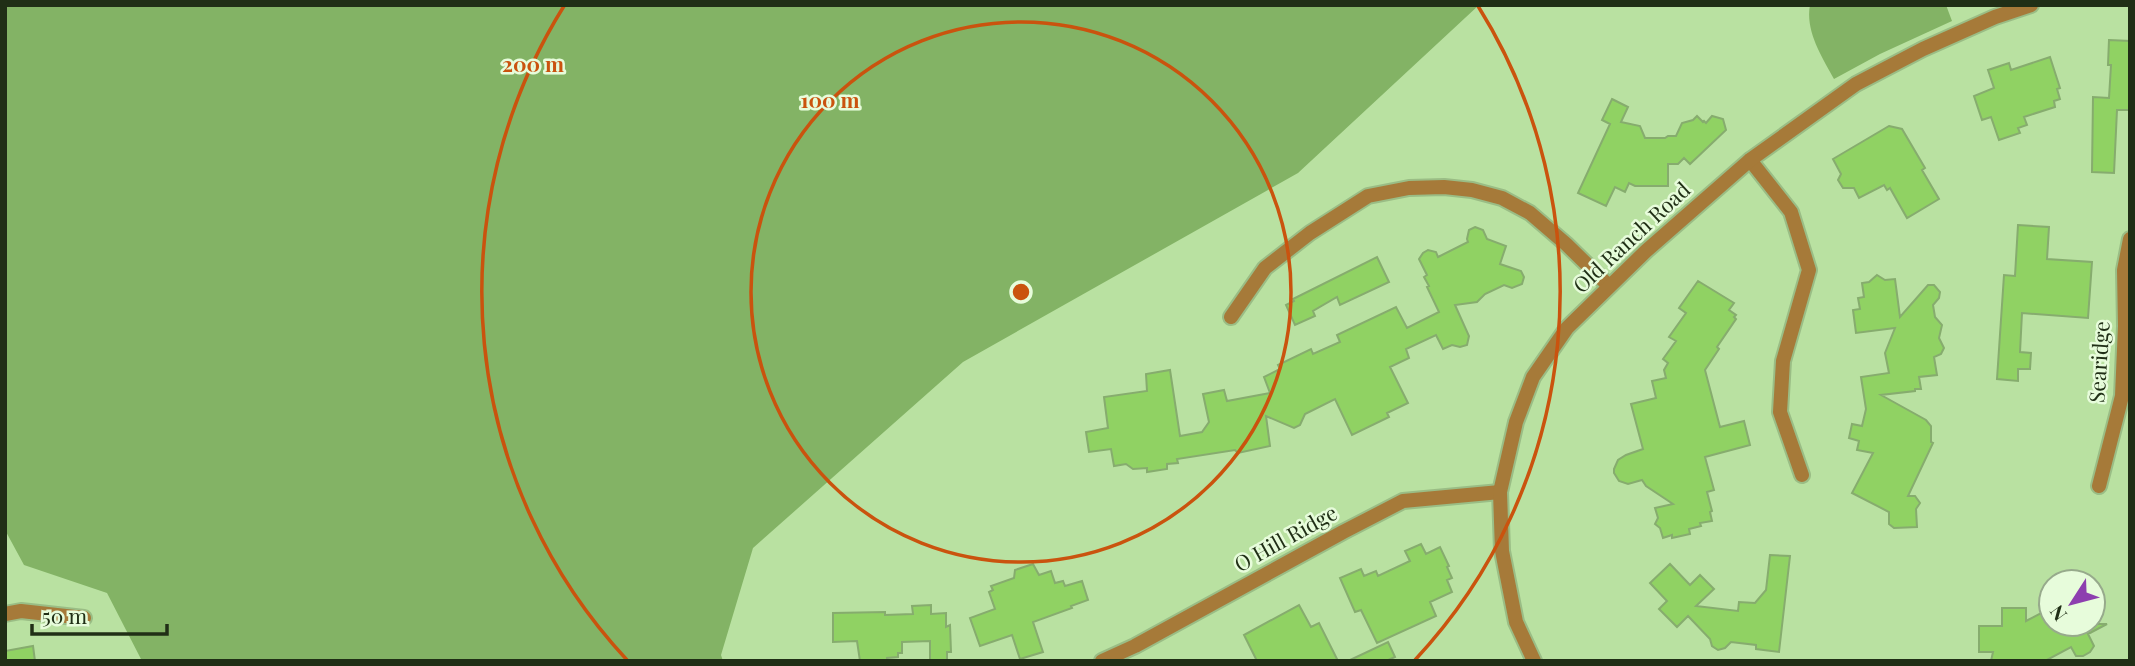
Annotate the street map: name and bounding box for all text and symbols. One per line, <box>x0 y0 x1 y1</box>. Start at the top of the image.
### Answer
text: 200 m <box>502 49 564 77</box>
text: 100 m <box>800 85 860 113</box>
street label: Old Ranch Road <box>1566 175 1695 298</box>
centre of rings <box>1009 280 1033 304</box>
street label: Searidge <box>2081 320 2115 404</box>
street label: O Hill Ridge <box>1229 497 1341 577</box>
north arrow <box>2037 568 2107 638</box>
scale bar <box>32 592 166 636</box>
text: N <box>2043 600 2072 627</box>
text: 50 m <box>42 601 88 629</box>

